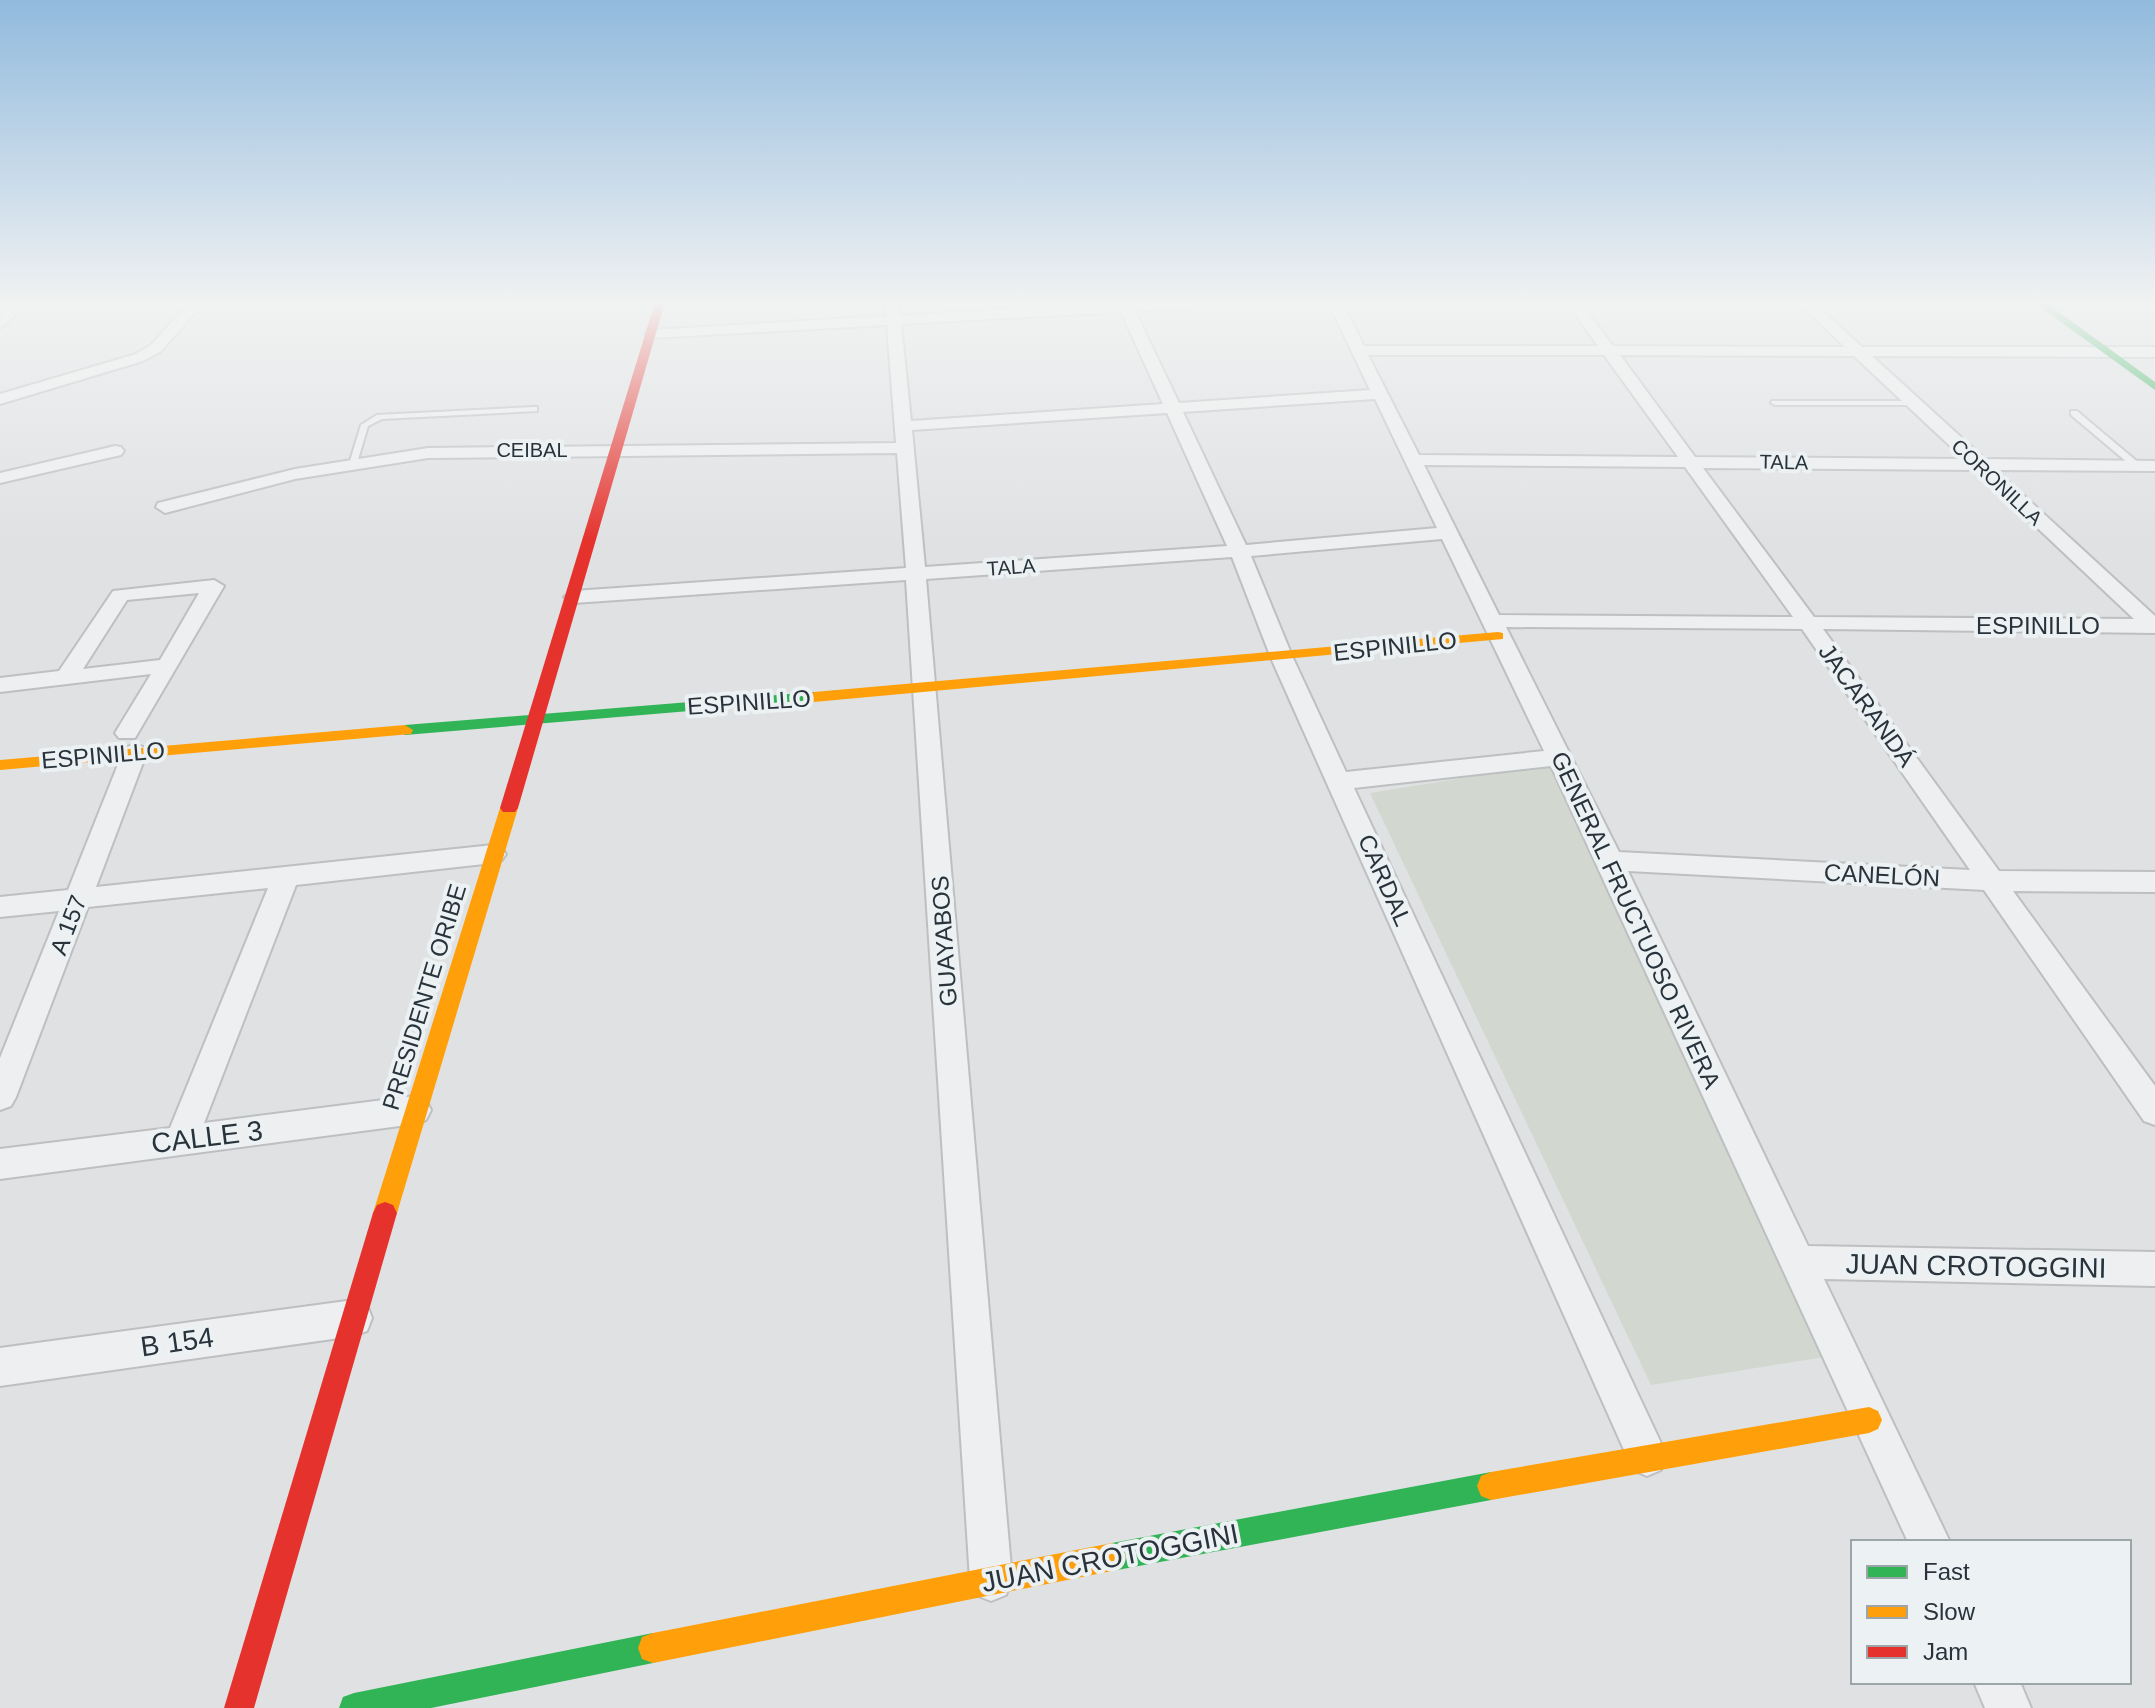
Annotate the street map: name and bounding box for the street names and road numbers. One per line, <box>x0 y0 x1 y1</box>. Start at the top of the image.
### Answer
street label: CORONILLA <box>1947 435 2047 530</box>
street label: CEIBAL <box>496 439 568 461</box>
street label: TALA <box>1760 451 1809 473</box>
street label: TALA <box>986 554 1037 580</box>
street label: ESPINILLO <box>1976 612 2100 639</box>
street label: ESPINILLO <box>1332 626 1458 666</box>
street label: JACARANDÁ <box>1813 638 1921 772</box>
street label: ESPINILLO <box>686 684 812 720</box>
street label: ESPINILLO <box>40 736 166 774</box>
street label: GENERAL FRUCTUOSO RIVERA <box>1546 747 1726 1093</box>
street label: CARDAL <box>1353 830 1417 930</box>
street label: CANELÓN <box>1823 858 1941 892</box>
street label: GUAYABOS <box>926 875 962 1007</box>
street label: PRESIDENTE ORIBE <box>377 881 471 1113</box>
street label: A 157 <box>44 891 92 959</box>
street label: CALLE 3 <box>149 1115 265 1159</box>
street label: JUAN CROTOGGINI <box>1845 1248 2107 1284</box>
street label: B 154 <box>139 1322 215 1362</box>
street label: JUAN CROTOGGINI <box>979 1518 1241 1598</box>

